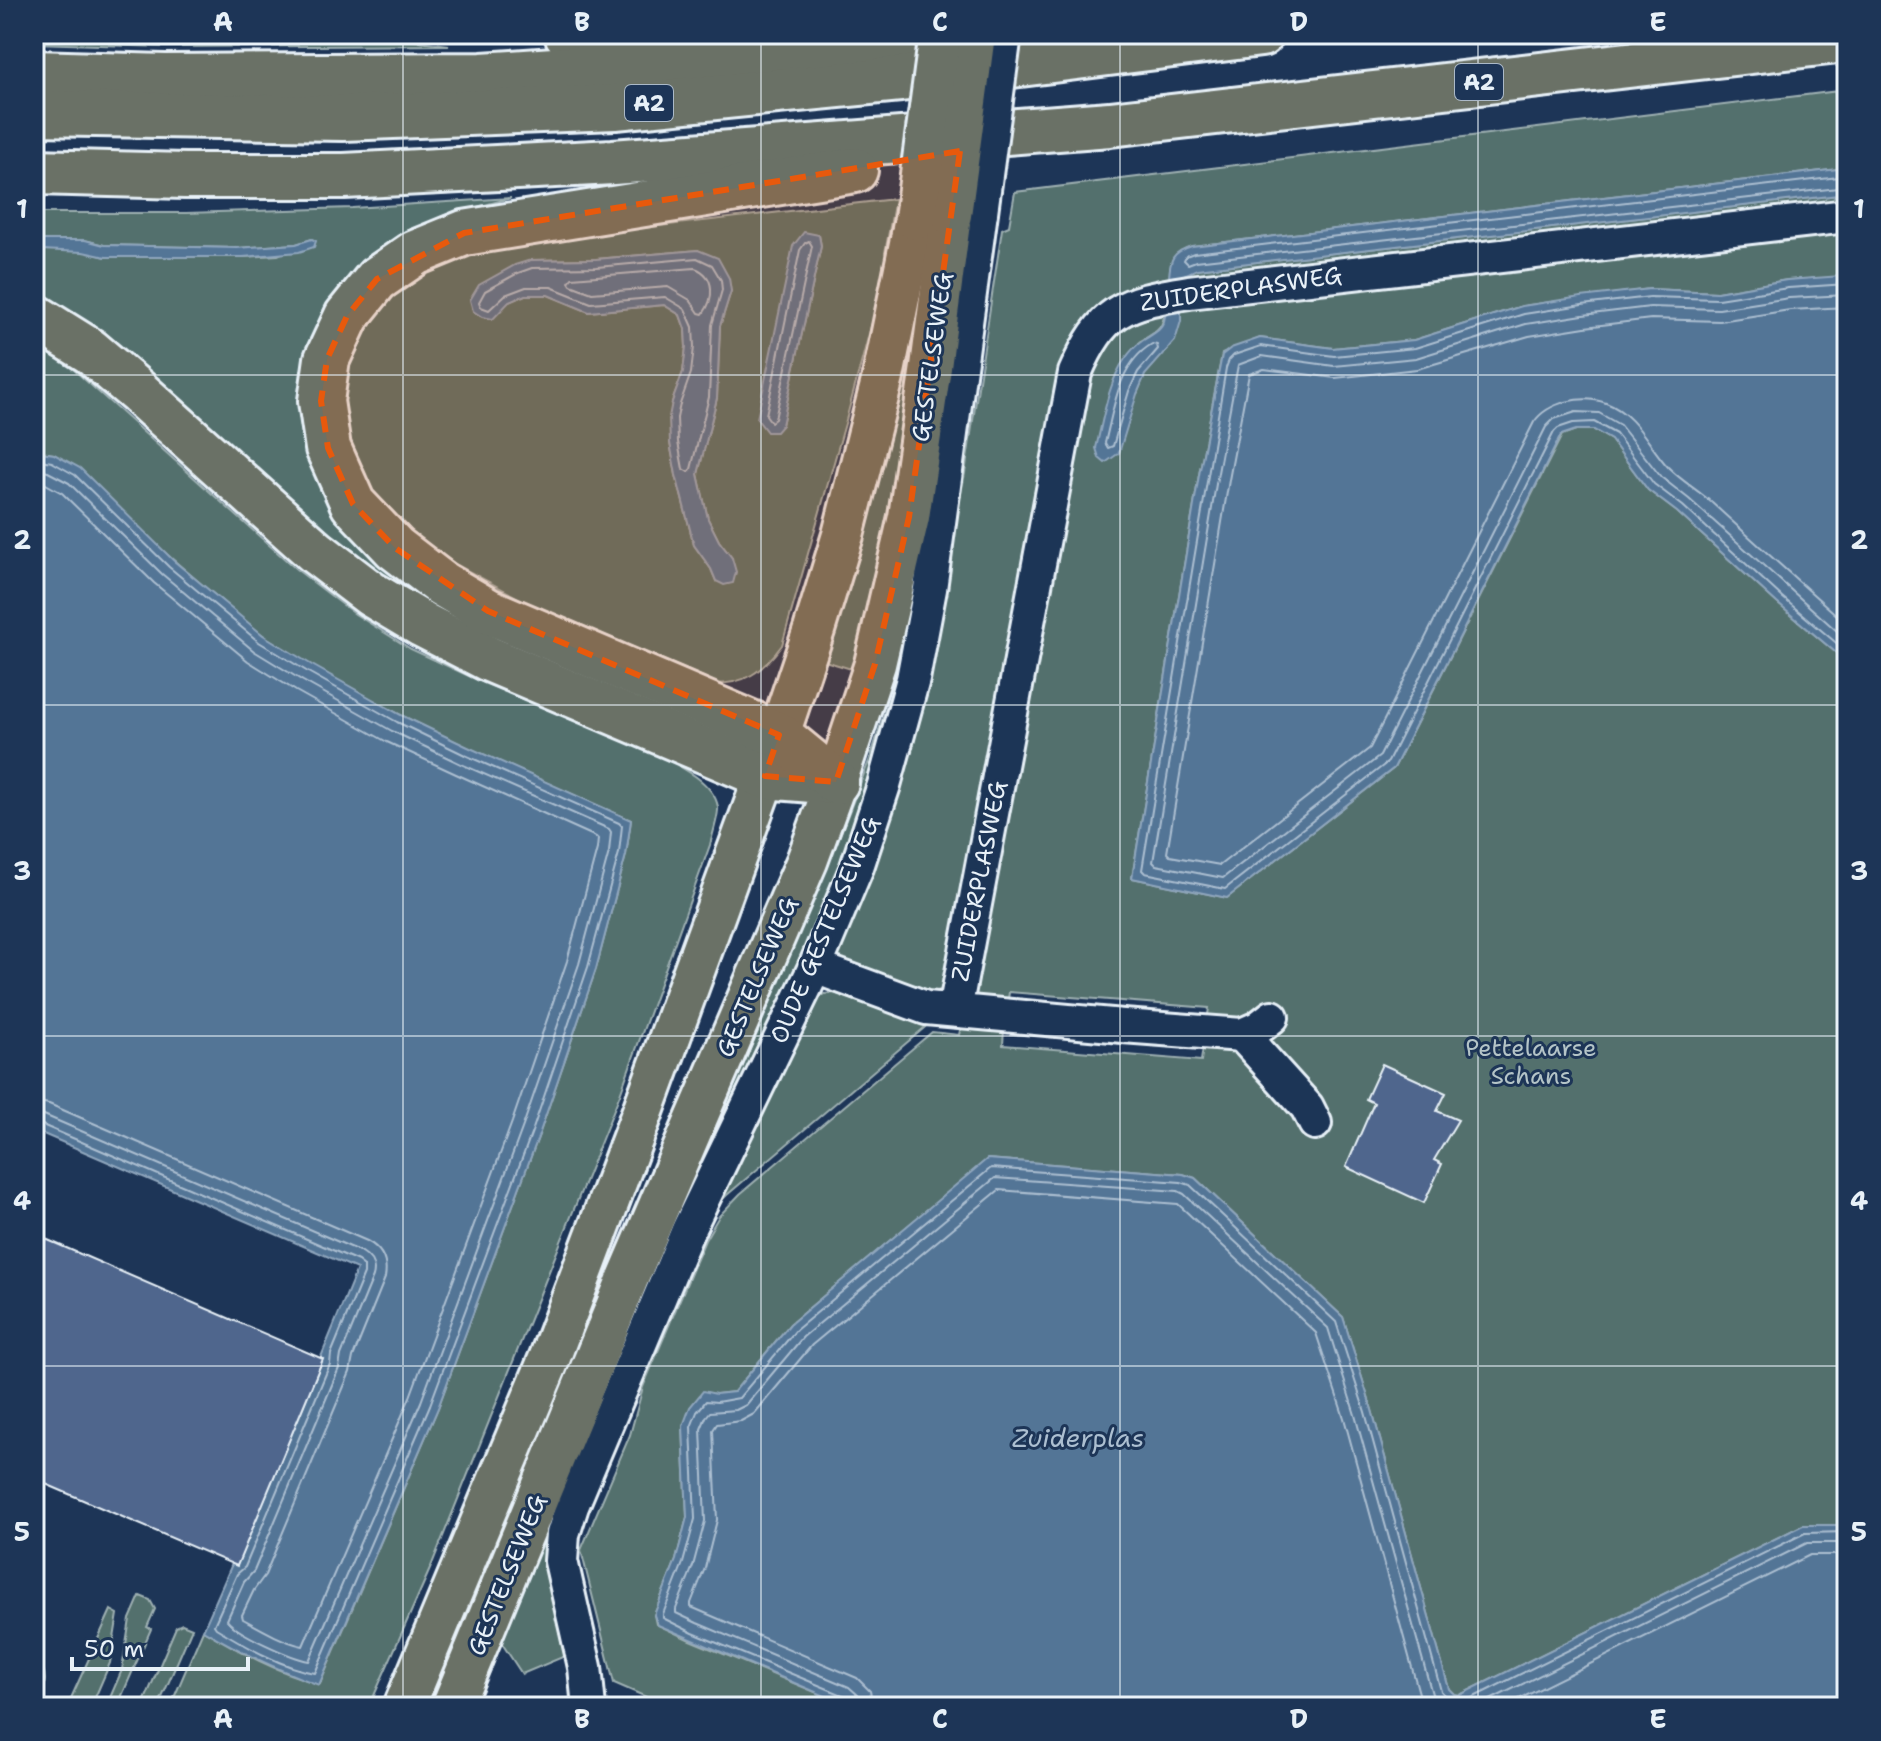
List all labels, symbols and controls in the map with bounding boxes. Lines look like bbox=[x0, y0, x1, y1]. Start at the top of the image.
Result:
text: A bbox=[213, 4, 233, 39]
text: B bbox=[574, 4, 590, 39]
text: C bbox=[932, 4, 948, 39]
text: D bbox=[1290, 4, 1308, 39]
text: E bbox=[1649, 4, 1667, 39]
road number: A2 bbox=[1455, 64, 1503, 100]
road number: A2 bbox=[625, 85, 673, 121]
text: 1 bbox=[16, 191, 28, 226]
text: 1 bbox=[1853, 191, 1865, 226]
street label: ZUIDERPLASWEG bbox=[1138, 259, 1344, 319]
street label: GESTELSEWEG bbox=[904, 270, 960, 444]
text: 2 bbox=[13, 522, 31, 557]
text: 2 bbox=[1850, 522, 1868, 557]
street label: ZUIDERPLASWEG bbox=[944, 778, 1014, 984]
street label: OUDE GESTELSEWEG bbox=[763, 812, 887, 1048]
text: 3 bbox=[13, 853, 31, 888]
text: 3 bbox=[1850, 853, 1868, 888]
street label: GESTELSEWEG bbox=[709, 892, 805, 1062]
park label: Pettelaarse Schans bbox=[1465, 1032, 1597, 1092]
text: 4 bbox=[13, 1183, 31, 1218]
text: 4 bbox=[1850, 1183, 1868, 1218]
water label: Zuiderplas bbox=[1012, 1420, 1144, 1455]
street label: GESTELSEWEG bbox=[460, 1490, 554, 1660]
text: 5 bbox=[14, 1514, 30, 1549]
text: 5 bbox=[1851, 1514, 1867, 1549]
scale bar bbox=[72, 1621, 248, 1671]
text: 50 m bbox=[84, 1633, 144, 1665]
text: A bbox=[213, 1701, 233, 1736]
text: B bbox=[574, 1701, 590, 1736]
text: C bbox=[932, 1701, 948, 1736]
text: D bbox=[1290, 1701, 1308, 1736]
text: E bbox=[1649, 1701, 1667, 1736]

